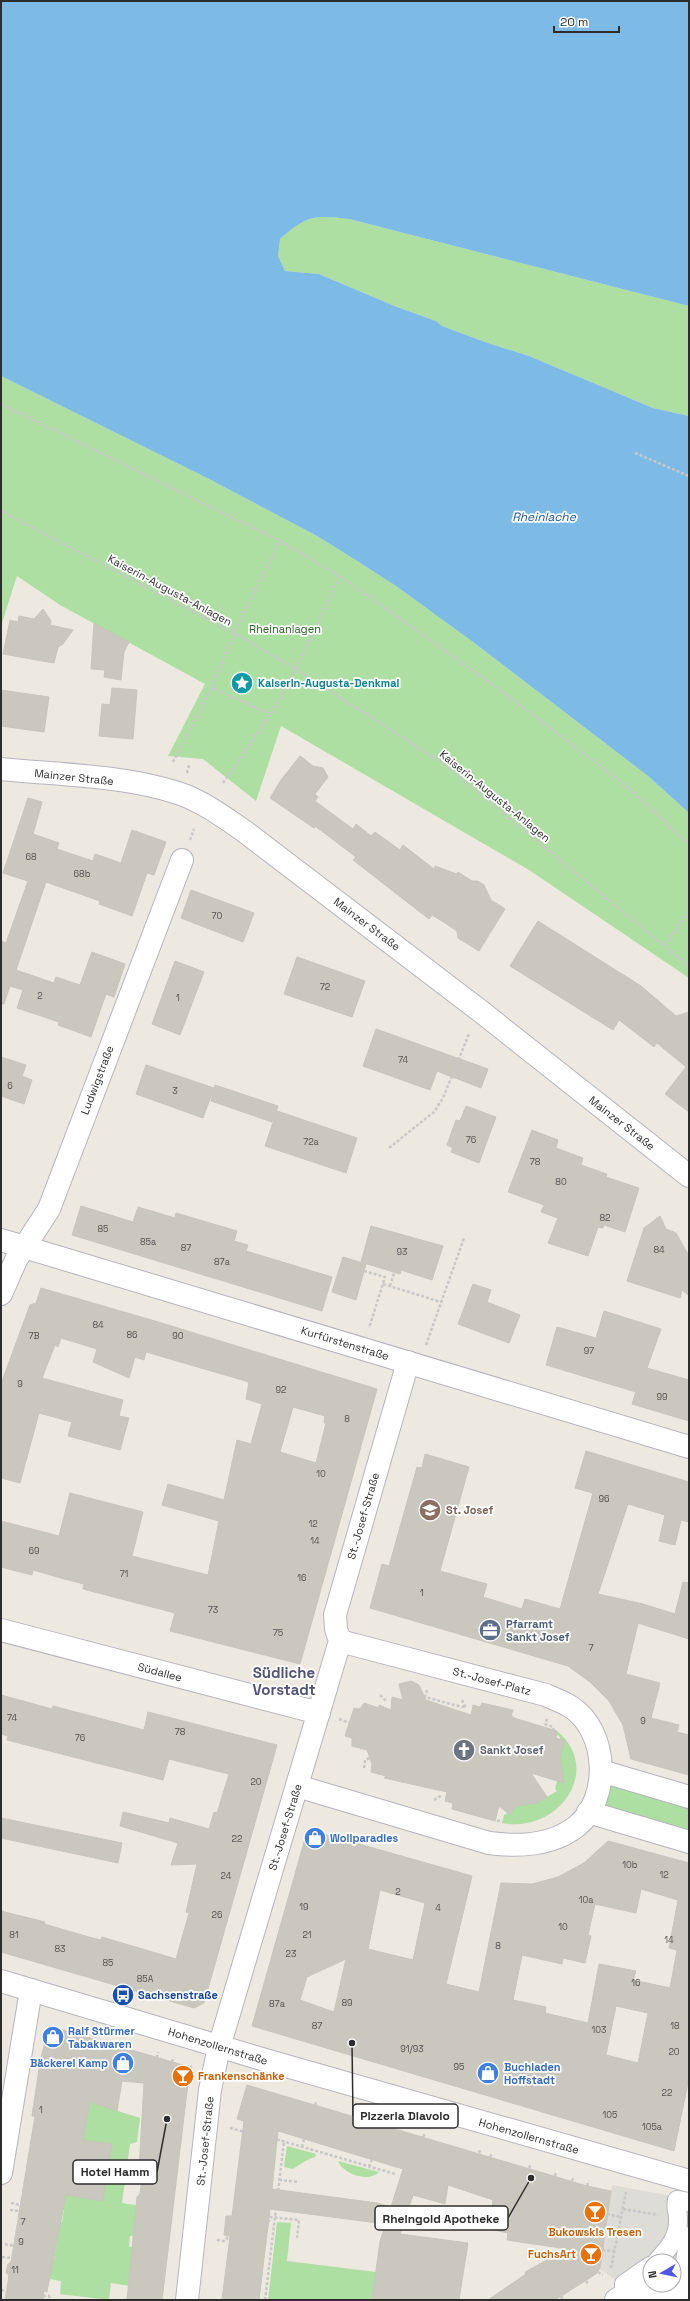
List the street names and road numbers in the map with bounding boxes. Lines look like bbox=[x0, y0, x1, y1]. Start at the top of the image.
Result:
street label: Kaiserin-Augusta-Anlagen bbox=[106, 551, 234, 629]
street label: Kaiserin-Augusta-Anlagen bbox=[437, 747, 553, 845]
street label: Mainzer Straße bbox=[34, 766, 114, 788]
street label: Mainzer Straße bbox=[331, 894, 403, 954]
street label: Ludwigstraße bbox=[77, 1044, 117, 1116]
street label: Mainzer Straße bbox=[586, 1093, 658, 1153]
street label: Kurfürstenstraße bbox=[299, 1323, 391, 1363]
street label: St.-Josef-Straße bbox=[344, 1471, 382, 1561]
street label: Südallee bbox=[136, 1659, 184, 1685]
street label: St.-Josef-Platz bbox=[451, 1664, 533, 1698]
street label: St.-Josef-Straße bbox=[265, 1782, 305, 1872]
street label: Hohenzollernstraße bbox=[166, 2024, 270, 2068]
street label: St.-Josef-Straße bbox=[193, 2096, 217, 2186]
street label: Hohenzollernstraße bbox=[477, 2115, 581, 2157]

